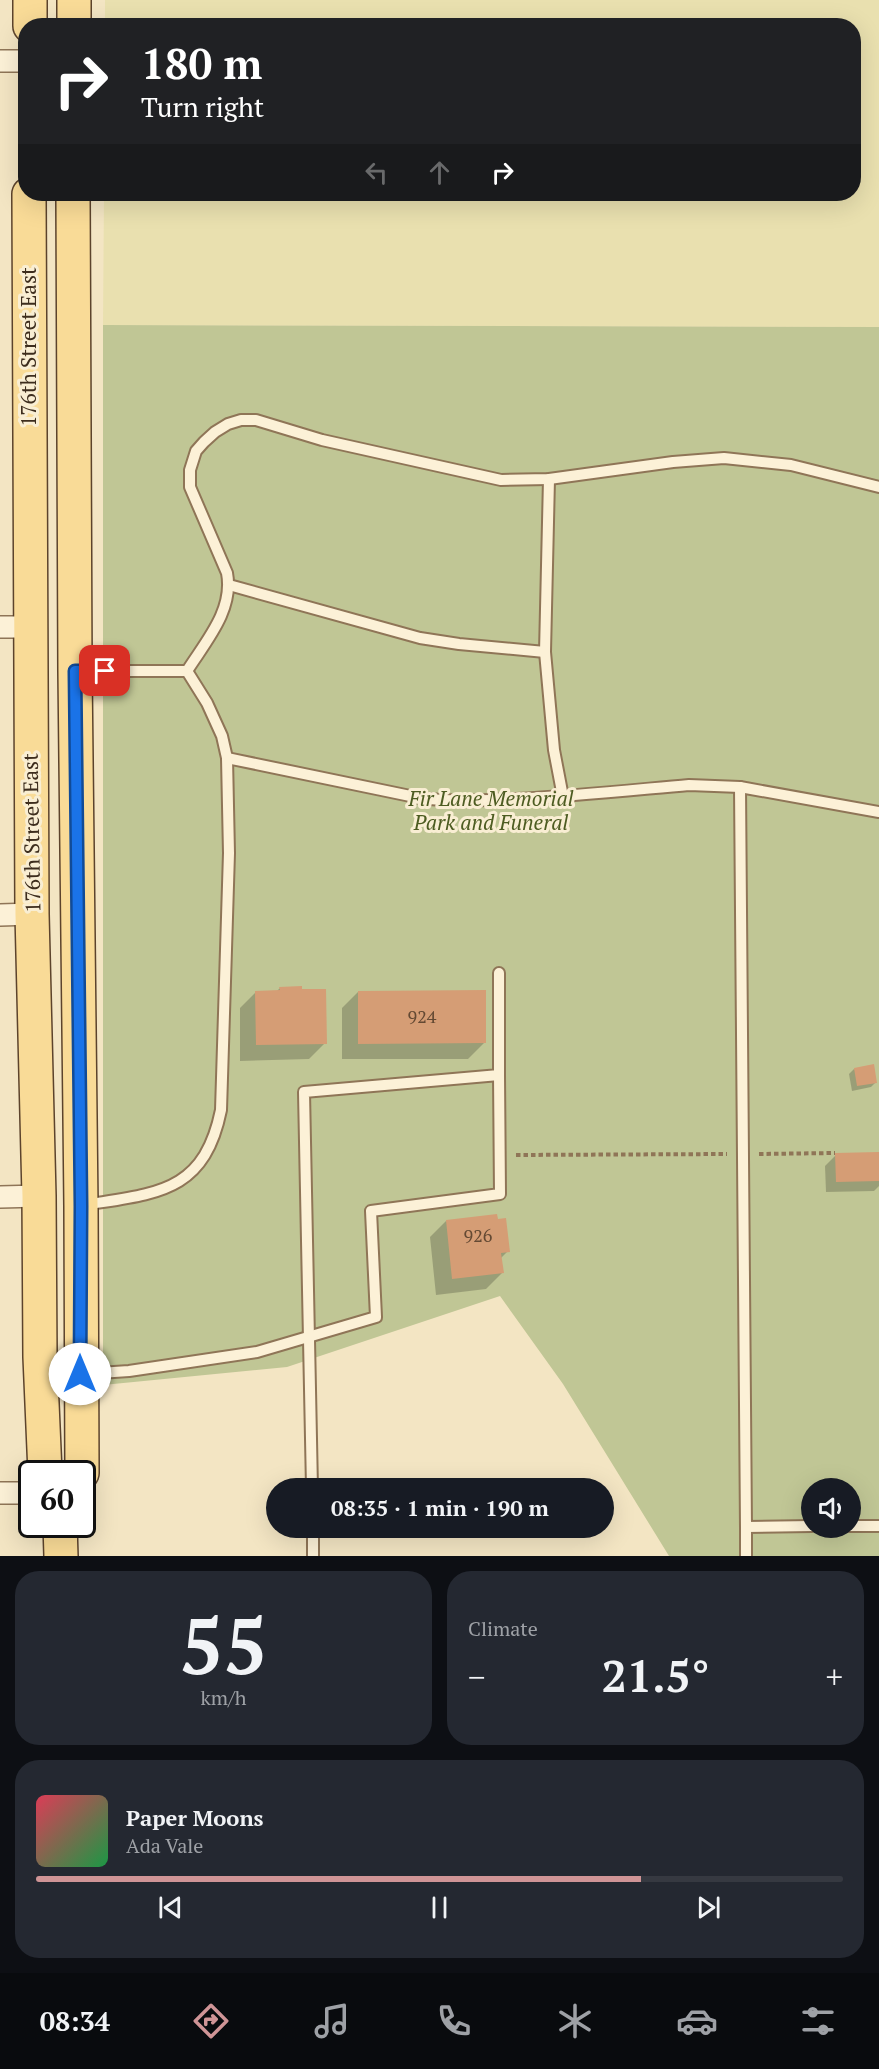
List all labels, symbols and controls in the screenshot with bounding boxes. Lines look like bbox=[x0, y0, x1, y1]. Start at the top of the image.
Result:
text: 180 m bbox=[141, 35, 262, 91]
icon: right bbox=[42, 42, 120, 120]
text: Turn right bbox=[141, 89, 264, 125]
icon: left bbox=[360, 156, 393, 189]
icon: ahead bbox=[423, 156, 456, 189]
icon: right bbox=[486, 156, 519, 189]
street label: 176th Street East bbox=[14, 267, 42, 427]
pin bbox=[79, 645, 130, 696]
icon: arrive bbox=[88, 654, 121, 687]
street label: 176th Street East bbox=[16, 753, 46, 913]
park label: Fir Lane Memorial Park and Funeral bbox=[408, 784, 574, 836]
house number: 924 bbox=[408, 1004, 437, 1028]
house number: 926 bbox=[464, 1223, 493, 1247]
position arrow bbox=[48, 1342, 112, 1406]
speed limit sign: 60 bbox=[18, 1460, 96, 1538]
map controls bbox=[801, 1478, 861, 1538]
button: sound bbox=[801, 1478, 861, 1538]
text: 08:35 · 1 min · 190 m bbox=[331, 1493, 549, 1522]
text: 55 bbox=[179, 1593, 268, 1696]
text: Climate bbox=[468, 1615, 538, 1642]
text: 21.5° bbox=[601, 1645, 710, 1705]
text: − bbox=[468, 1655, 486, 1698]
text: + bbox=[825, 1655, 843, 1698]
text: km/h bbox=[200, 1684, 247, 1711]
text: Paper Moons bbox=[126, 1803, 264, 1832]
text: Ada Vale bbox=[126, 1832, 203, 1859]
icon: previous bbox=[154, 1891, 187, 1924]
icon: pause bbox=[423, 1891, 456, 1924]
icon: next bbox=[692, 1891, 725, 1924]
icon: directions bbox=[190, 2000, 232, 2042]
icon: music bbox=[311, 2000, 353, 2042]
icon: phone bbox=[433, 2000, 475, 2042]
icon: climate bbox=[554, 2000, 596, 2042]
icon: car bbox=[676, 2000, 718, 2042]
icon: filters bbox=[797, 2000, 839, 2042]
text: 08:34 bbox=[40, 2003, 110, 2039]

